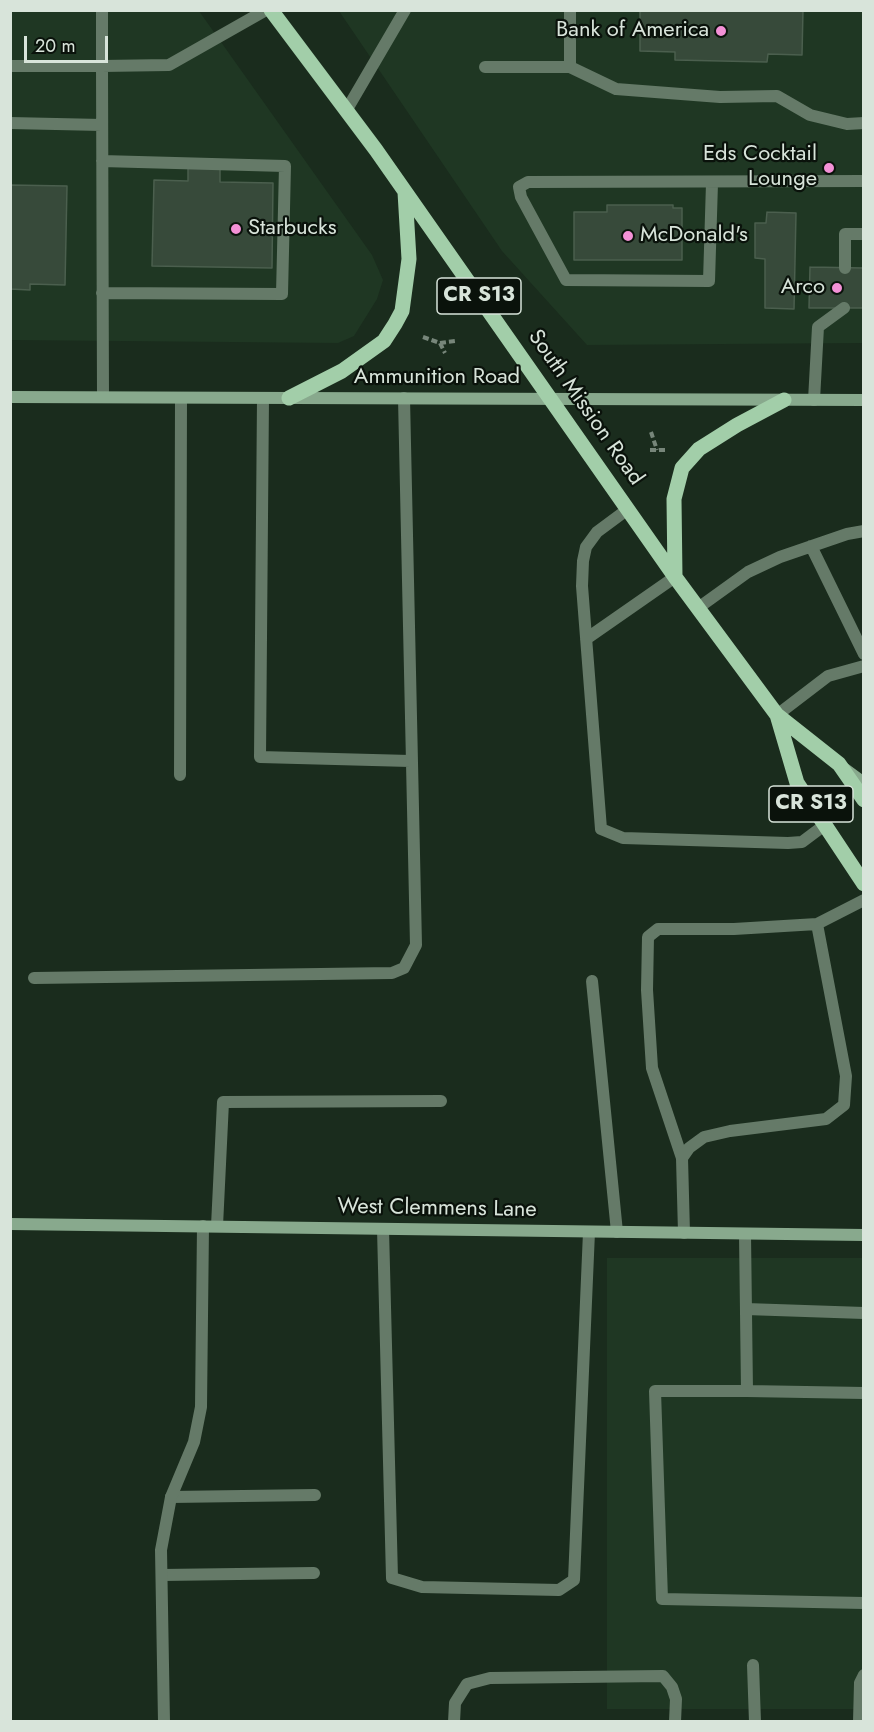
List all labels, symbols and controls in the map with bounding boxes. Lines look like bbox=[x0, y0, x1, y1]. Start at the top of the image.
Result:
place label: Bank of America bbox=[556, 18, 709, 44]
scale bar bbox=[27, 24, 111, 62]
marker: Bank of America bbox=[714, 24, 728, 38]
text: 20 m bbox=[35, 33, 75, 59]
place label: Eds Cocktail Lounge bbox=[703, 142, 817, 194]
marker: Eds Cocktail Lounge bbox=[822, 161, 836, 175]
place label: Starbucks bbox=[248, 216, 337, 242]
marker: Starbucks bbox=[229, 222, 243, 236]
place label: McDonald's bbox=[640, 223, 748, 249]
marker: McDonald's bbox=[621, 229, 635, 243]
place label: Arco bbox=[781, 275, 825, 301]
road number: CR S13 bbox=[437, 278, 521, 314]
marker: Arco bbox=[830, 281, 844, 295]
street label: South Mission Road bbox=[522, 325, 648, 491]
street label: Ammunition Road bbox=[354, 365, 520, 391]
road number: CR S13 bbox=[769, 786, 853, 822]
street label: West Clemmens Lane bbox=[337, 1194, 537, 1224]

